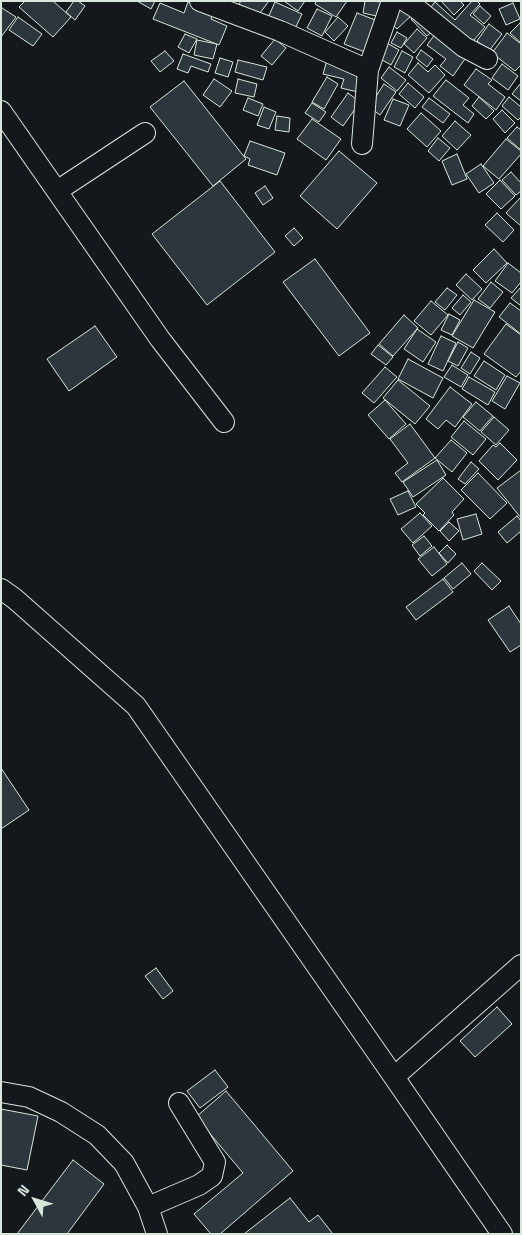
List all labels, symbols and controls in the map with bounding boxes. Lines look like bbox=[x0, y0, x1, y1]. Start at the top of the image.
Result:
north arrow bbox=[10, 1175, 60, 1225]
text: N bbox=[13, 1181, 33, 1200]

